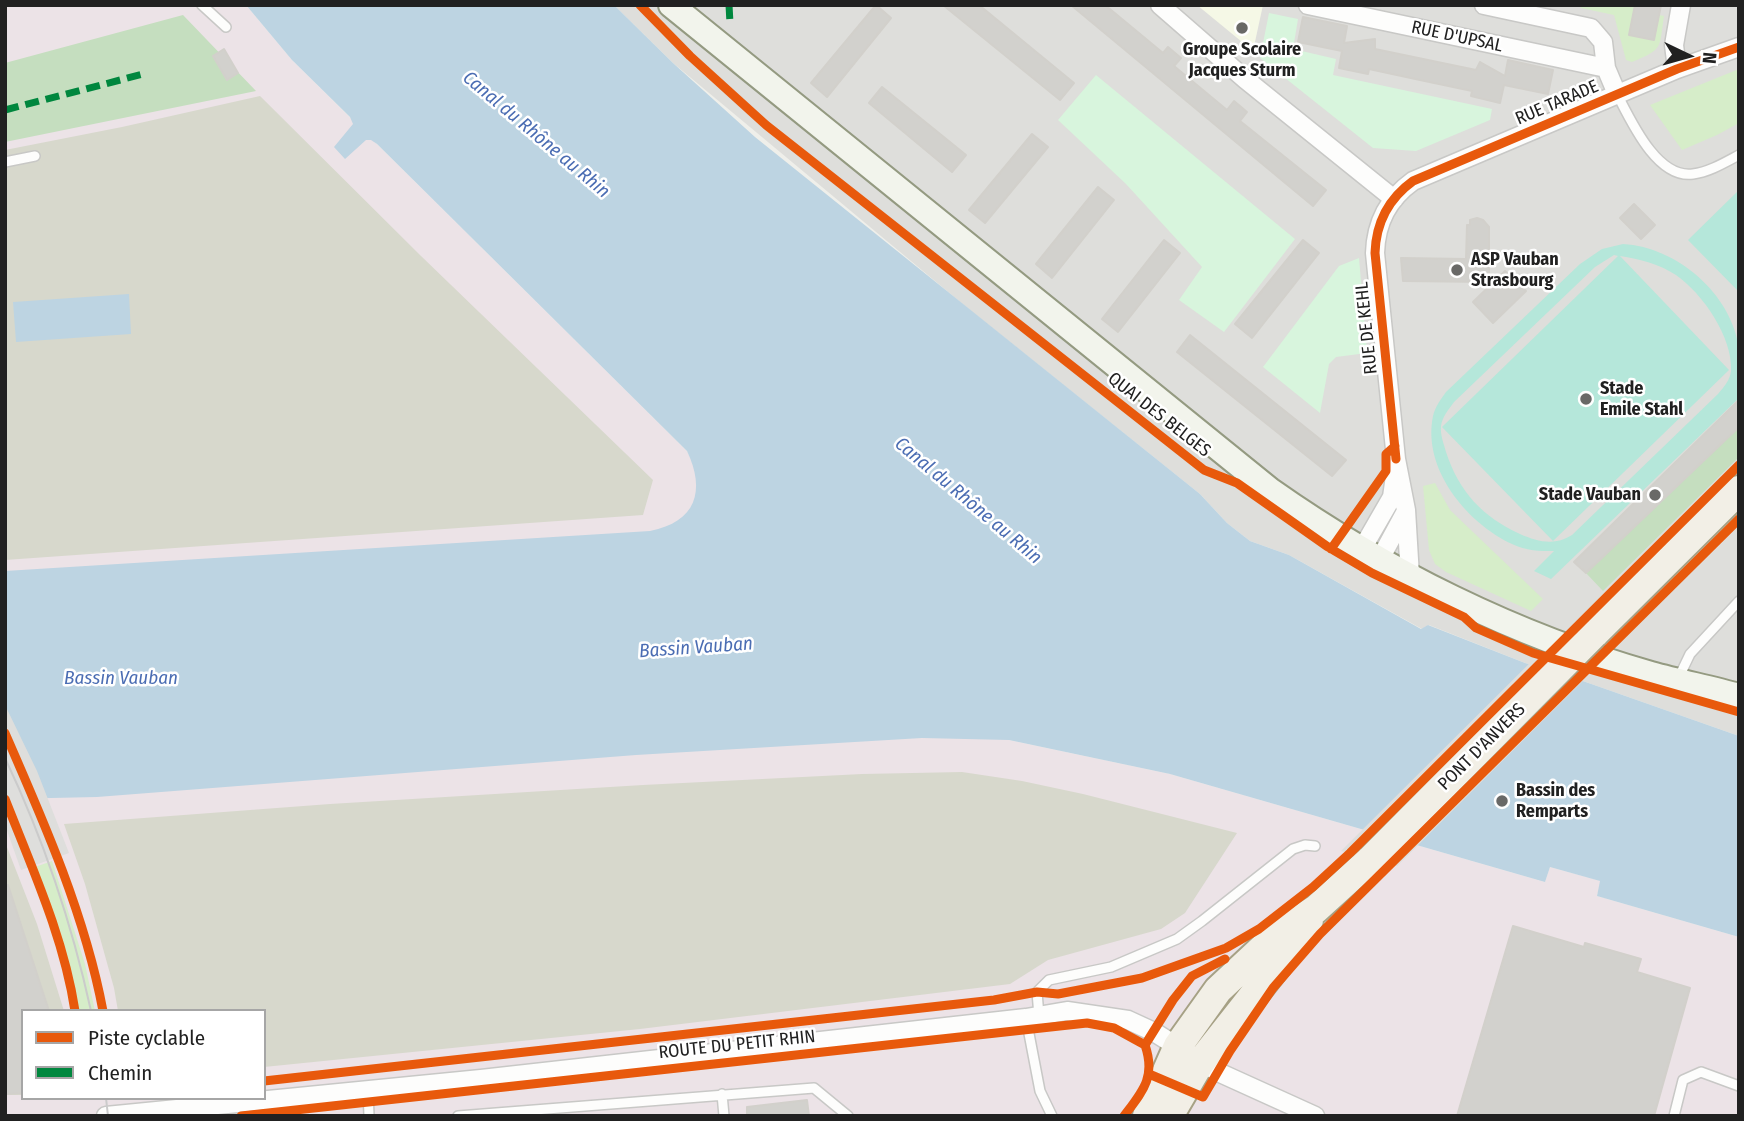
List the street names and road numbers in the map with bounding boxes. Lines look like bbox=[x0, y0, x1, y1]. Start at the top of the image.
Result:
street label: RUE D'UPSAL bbox=[1409, 17, 1505, 57]
street label: RUE TARADE bbox=[1512, 76, 1602, 130]
street label: RUE DE KEHL bbox=[1351, 281, 1383, 375]
street label: QUAI DES BELGES bbox=[1103, 368, 1215, 462]
street label: PONT D'ANVERS bbox=[1434, 699, 1530, 795]
street label: ROUTE DU PETIT RHIN bbox=[657, 1026, 817, 1064]

